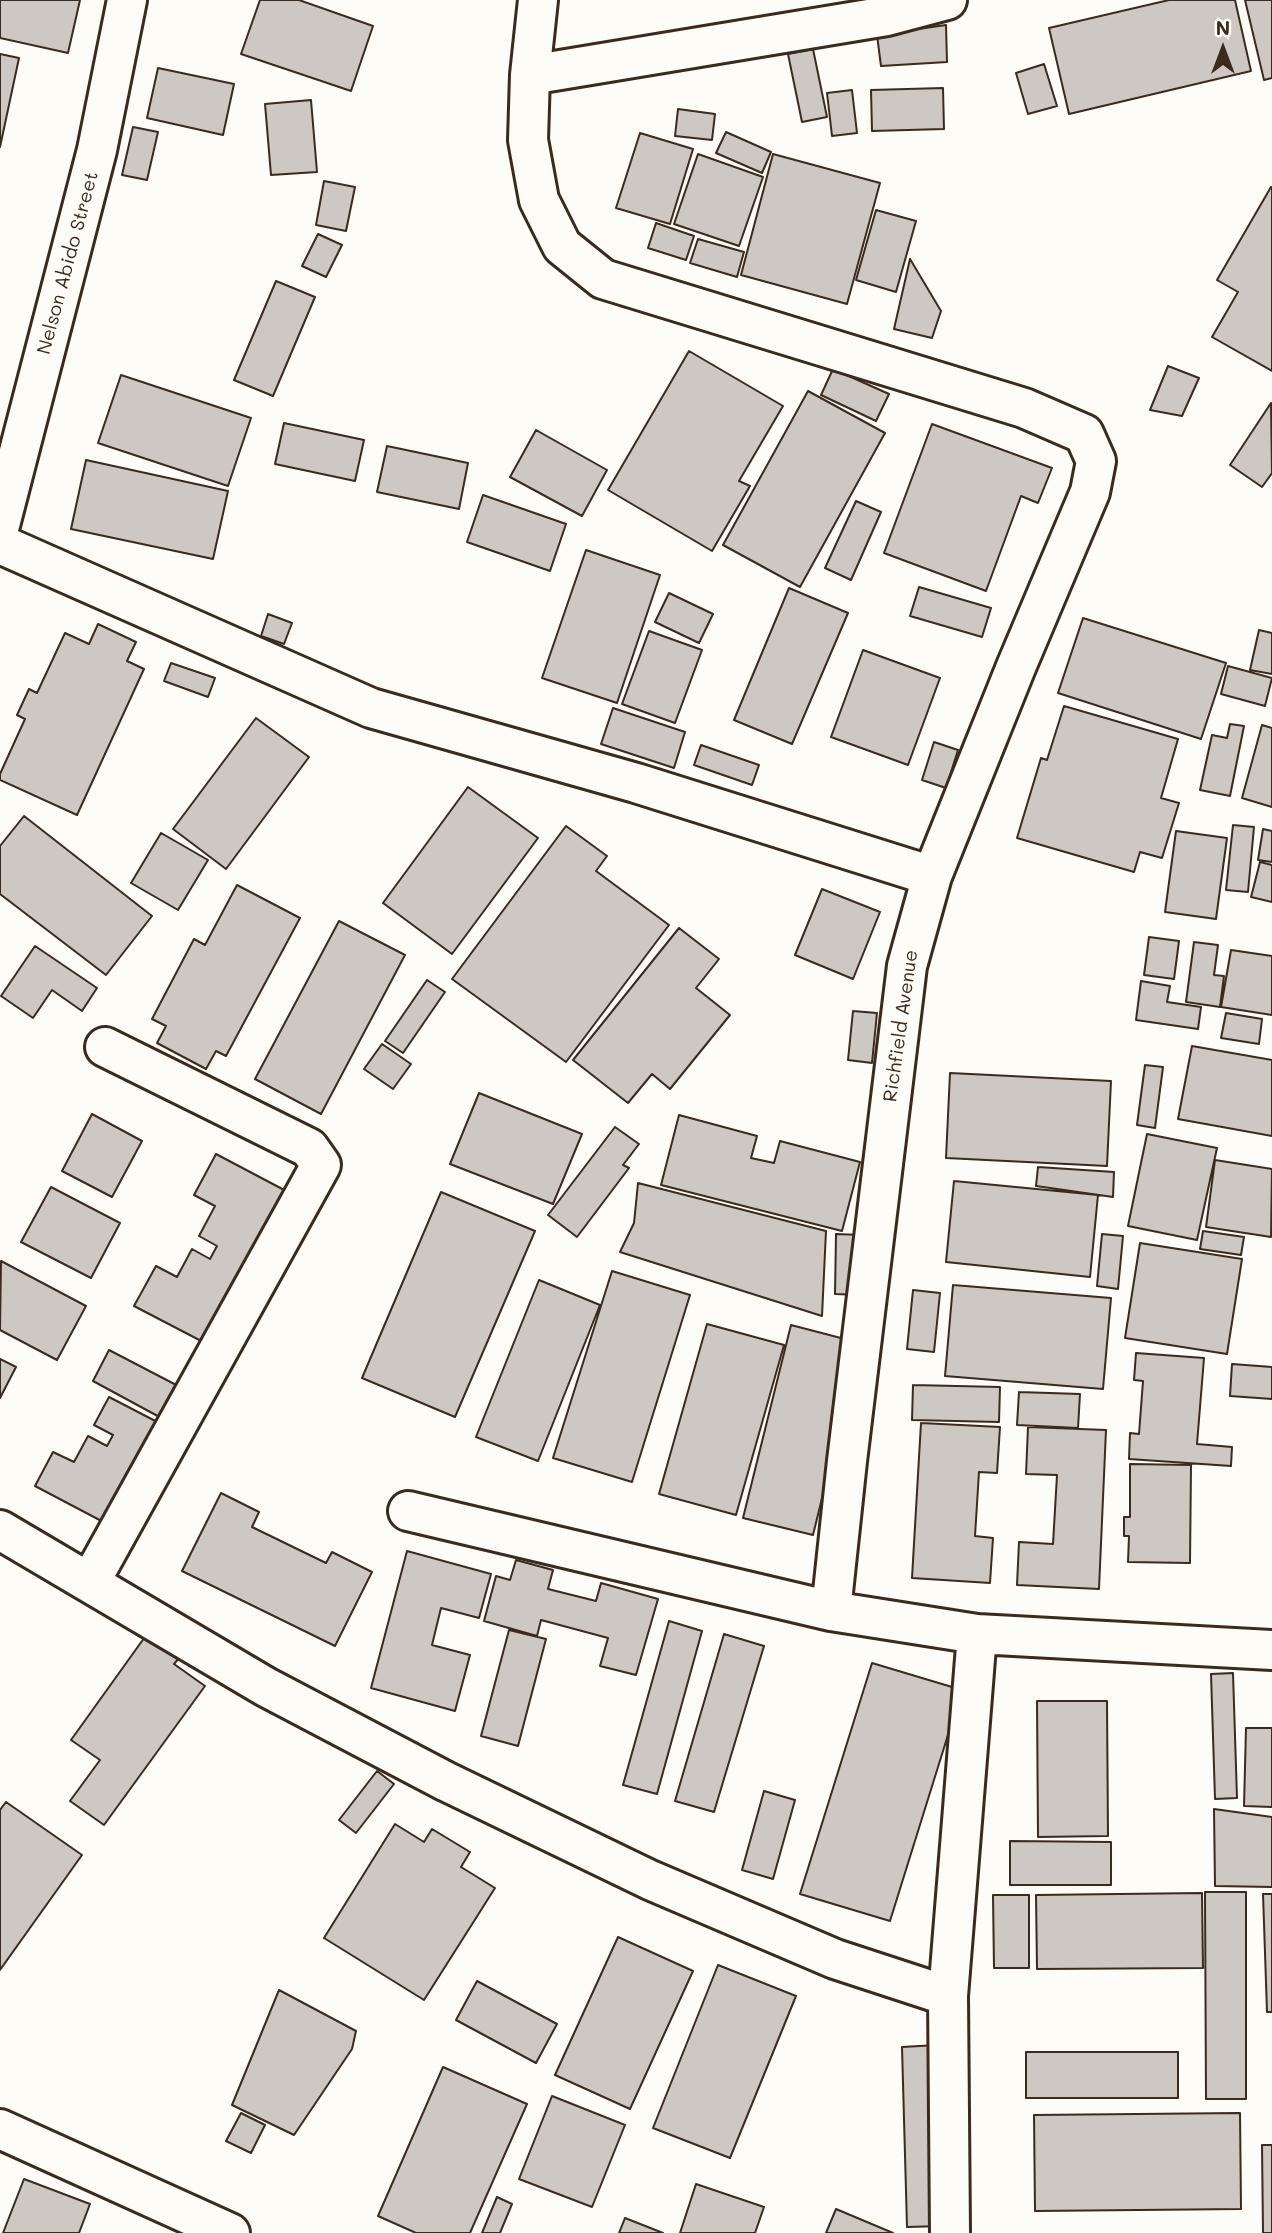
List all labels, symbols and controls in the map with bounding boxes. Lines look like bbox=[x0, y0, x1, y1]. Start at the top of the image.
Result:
north arrow bbox=[1188, 14, 1258, 84]
text: N bbox=[1216, 15, 1230, 40]
street label: Nelson Abido Street bbox=[33, 169, 103, 357]
street label: Richfield Avenue bbox=[879, 948, 923, 1104]

